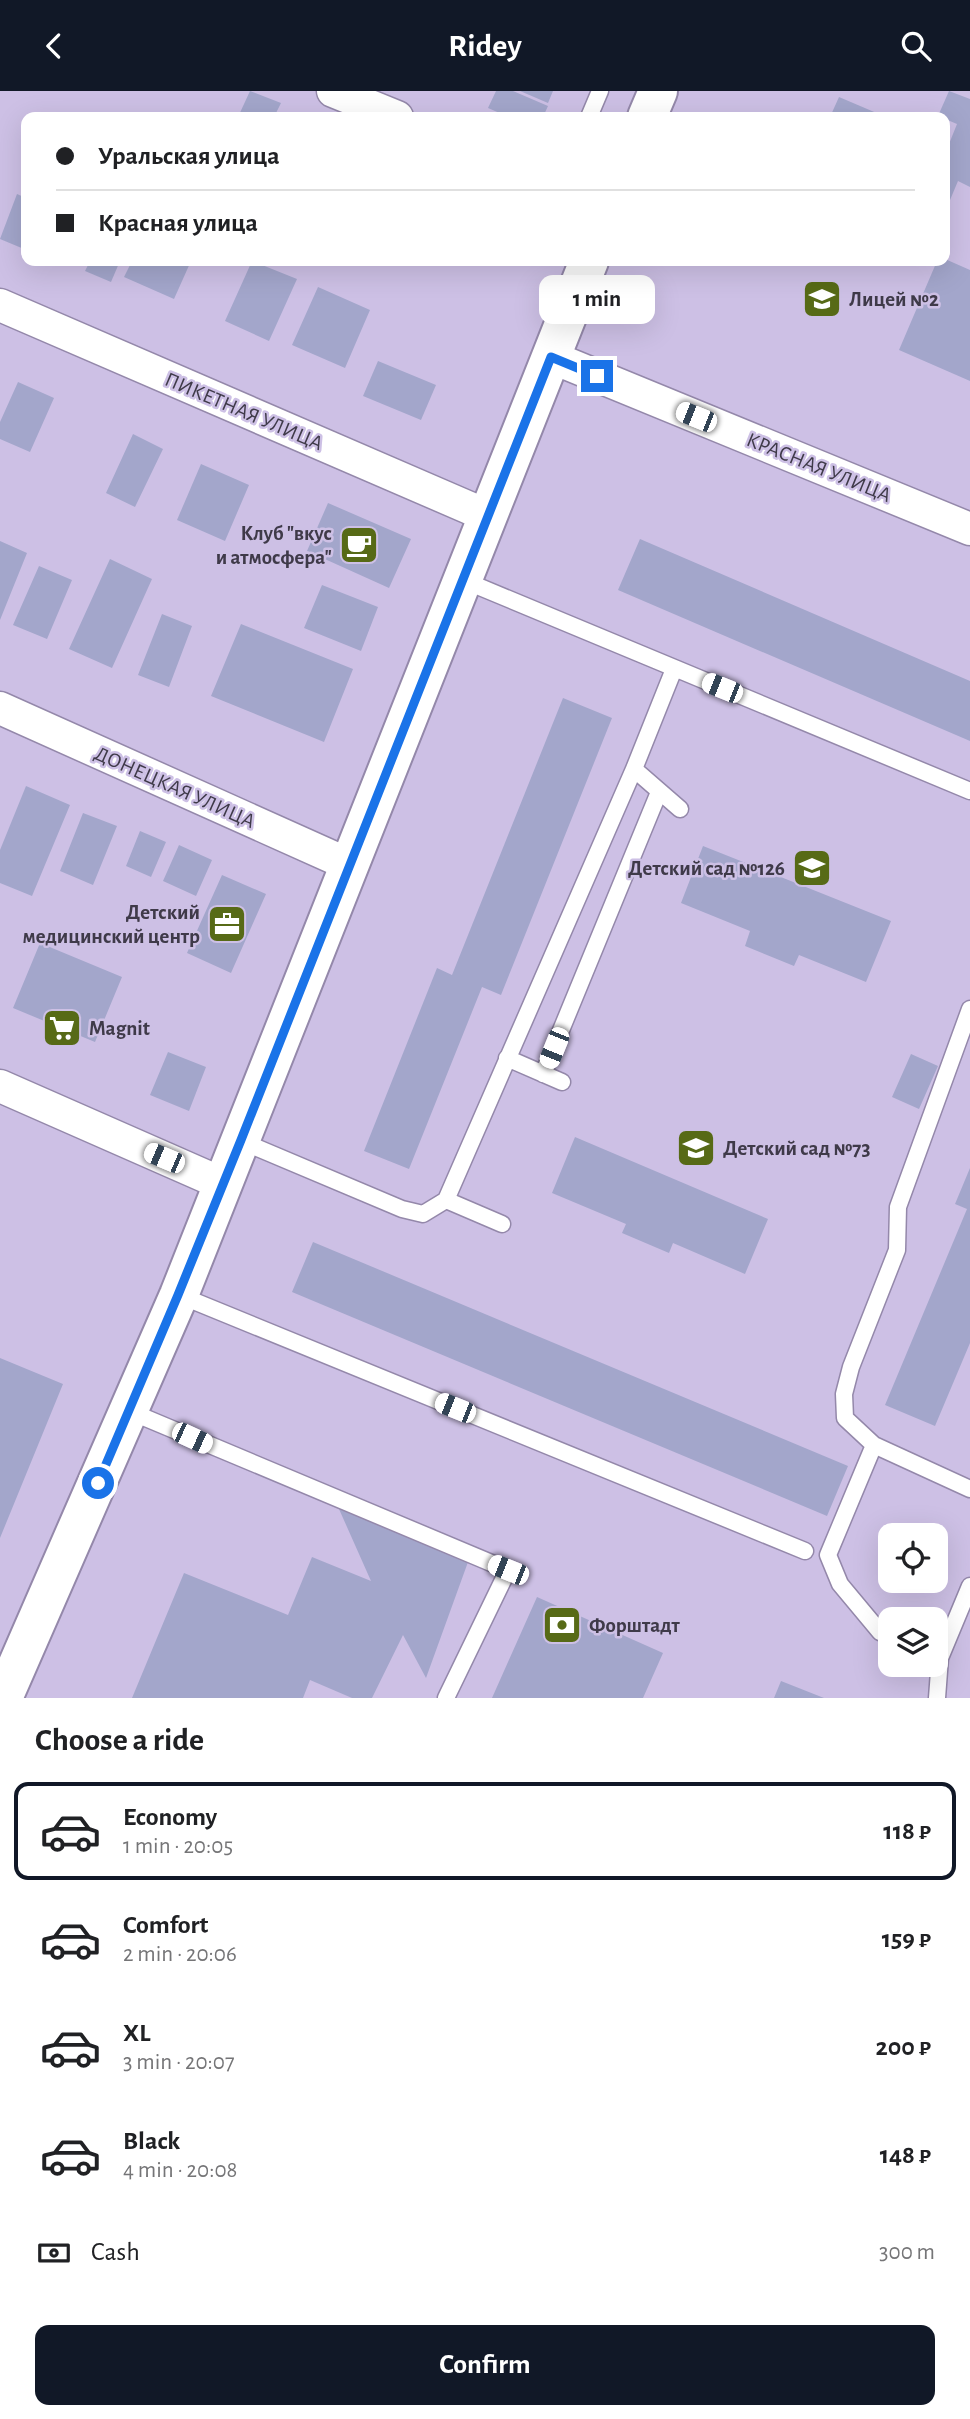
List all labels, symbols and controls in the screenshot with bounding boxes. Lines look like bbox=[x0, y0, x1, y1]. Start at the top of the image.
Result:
icon: back bbox=[35, 27, 73, 65]
icon: search bbox=[897, 27, 935, 65]
text: Ridey bbox=[448, 30, 522, 62]
text: Уральская улица bbox=[98, 143, 280, 169]
text: Красная улица bbox=[98, 210, 258, 236]
callout: 1 min bbox=[539, 275, 655, 323]
school or university icon: Лицей №2 bbox=[801, 278, 843, 320]
text: 1 min bbox=[573, 288, 621, 311]
place label: Лицей №2 bbox=[849, 289, 939, 310]
route end bbox=[581, 360, 613, 392]
street label: ПИКЕТНАЯ УЛИЦА bbox=[162, 369, 326, 454]
car bbox=[673, 399, 720, 435]
street label: КРАСНАЯ УЛИЦА bbox=[743, 429, 894, 506]
place label: Клуб "вкус и атмосфера" bbox=[216, 523, 332, 568]
cafe icon: Клуб "вкус и атмосфера" bbox=[338, 524, 380, 566]
car bbox=[699, 670, 746, 706]
street label: ДОНЕЦКАЯ УЛИЦА bbox=[91, 743, 258, 832]
school or university icon: Детский сад №126 bbox=[791, 847, 833, 889]
place label: Детский сад №126 bbox=[628, 858, 785, 879]
place label: Детский медицинский центр bbox=[22, 902, 200, 947]
office icon: Детский медицинский центр bbox=[206, 903, 248, 945]
supermarket icon: Magnit bbox=[41, 1007, 83, 1049]
place label: Magnit bbox=[89, 1018, 150, 1039]
car bbox=[537, 1025, 572, 1071]
school or university icon: Детский сад №73 bbox=[675, 1127, 717, 1169]
place label: Детский сад №73 bbox=[723, 1138, 870, 1159]
car bbox=[141, 1140, 188, 1176]
car bbox=[432, 1390, 479, 1426]
car bbox=[169, 1420, 216, 1456]
route start bbox=[82, 1467, 114, 1499]
map controls bbox=[878, 1523, 948, 1677]
button: locate bbox=[878, 1523, 948, 1593]
car bbox=[485, 1552, 532, 1588]
bank icon: Форштадт bbox=[541, 1604, 583, 1646]
button: layers bbox=[878, 1607, 948, 1677]
place label: Форштадт bbox=[589, 1615, 681, 1636]
text: Choose a ride bbox=[35, 1724, 204, 1756]
icon: car bbox=[39, 1800, 102, 1863]
text: Economy bbox=[123, 1804, 217, 1830]
text: 118 ₽ bbox=[883, 1818, 931, 1844]
text: 1 min · 20:05 bbox=[123, 1835, 233, 1858]
icon: car bbox=[39, 1908, 102, 1971]
text: Comfort bbox=[123, 1912, 208, 1938]
text: 159 ₽ bbox=[882, 1926, 931, 1952]
text: 2 min · 20:06 bbox=[123, 1943, 237, 1966]
icon: car bbox=[39, 2016, 102, 2079]
text: XL bbox=[123, 2020, 150, 2046]
text: 200 ₽ bbox=[876, 2034, 931, 2060]
text: 3 min · 20:07 bbox=[123, 2051, 235, 2074]
icon: car bbox=[39, 2124, 102, 2187]
text: Black bbox=[123, 2128, 180, 2154]
text: 148 ₽ bbox=[880, 2142, 931, 2168]
text: 4 min · 20:08 bbox=[123, 2159, 237, 2182]
icon: cash bbox=[35, 2234, 73, 2272]
text: Cash bbox=[91, 2239, 140, 2265]
text: 300 m bbox=[879, 2241, 935, 2264]
button: Confirm bbox=[35, 2325, 935, 2405]

